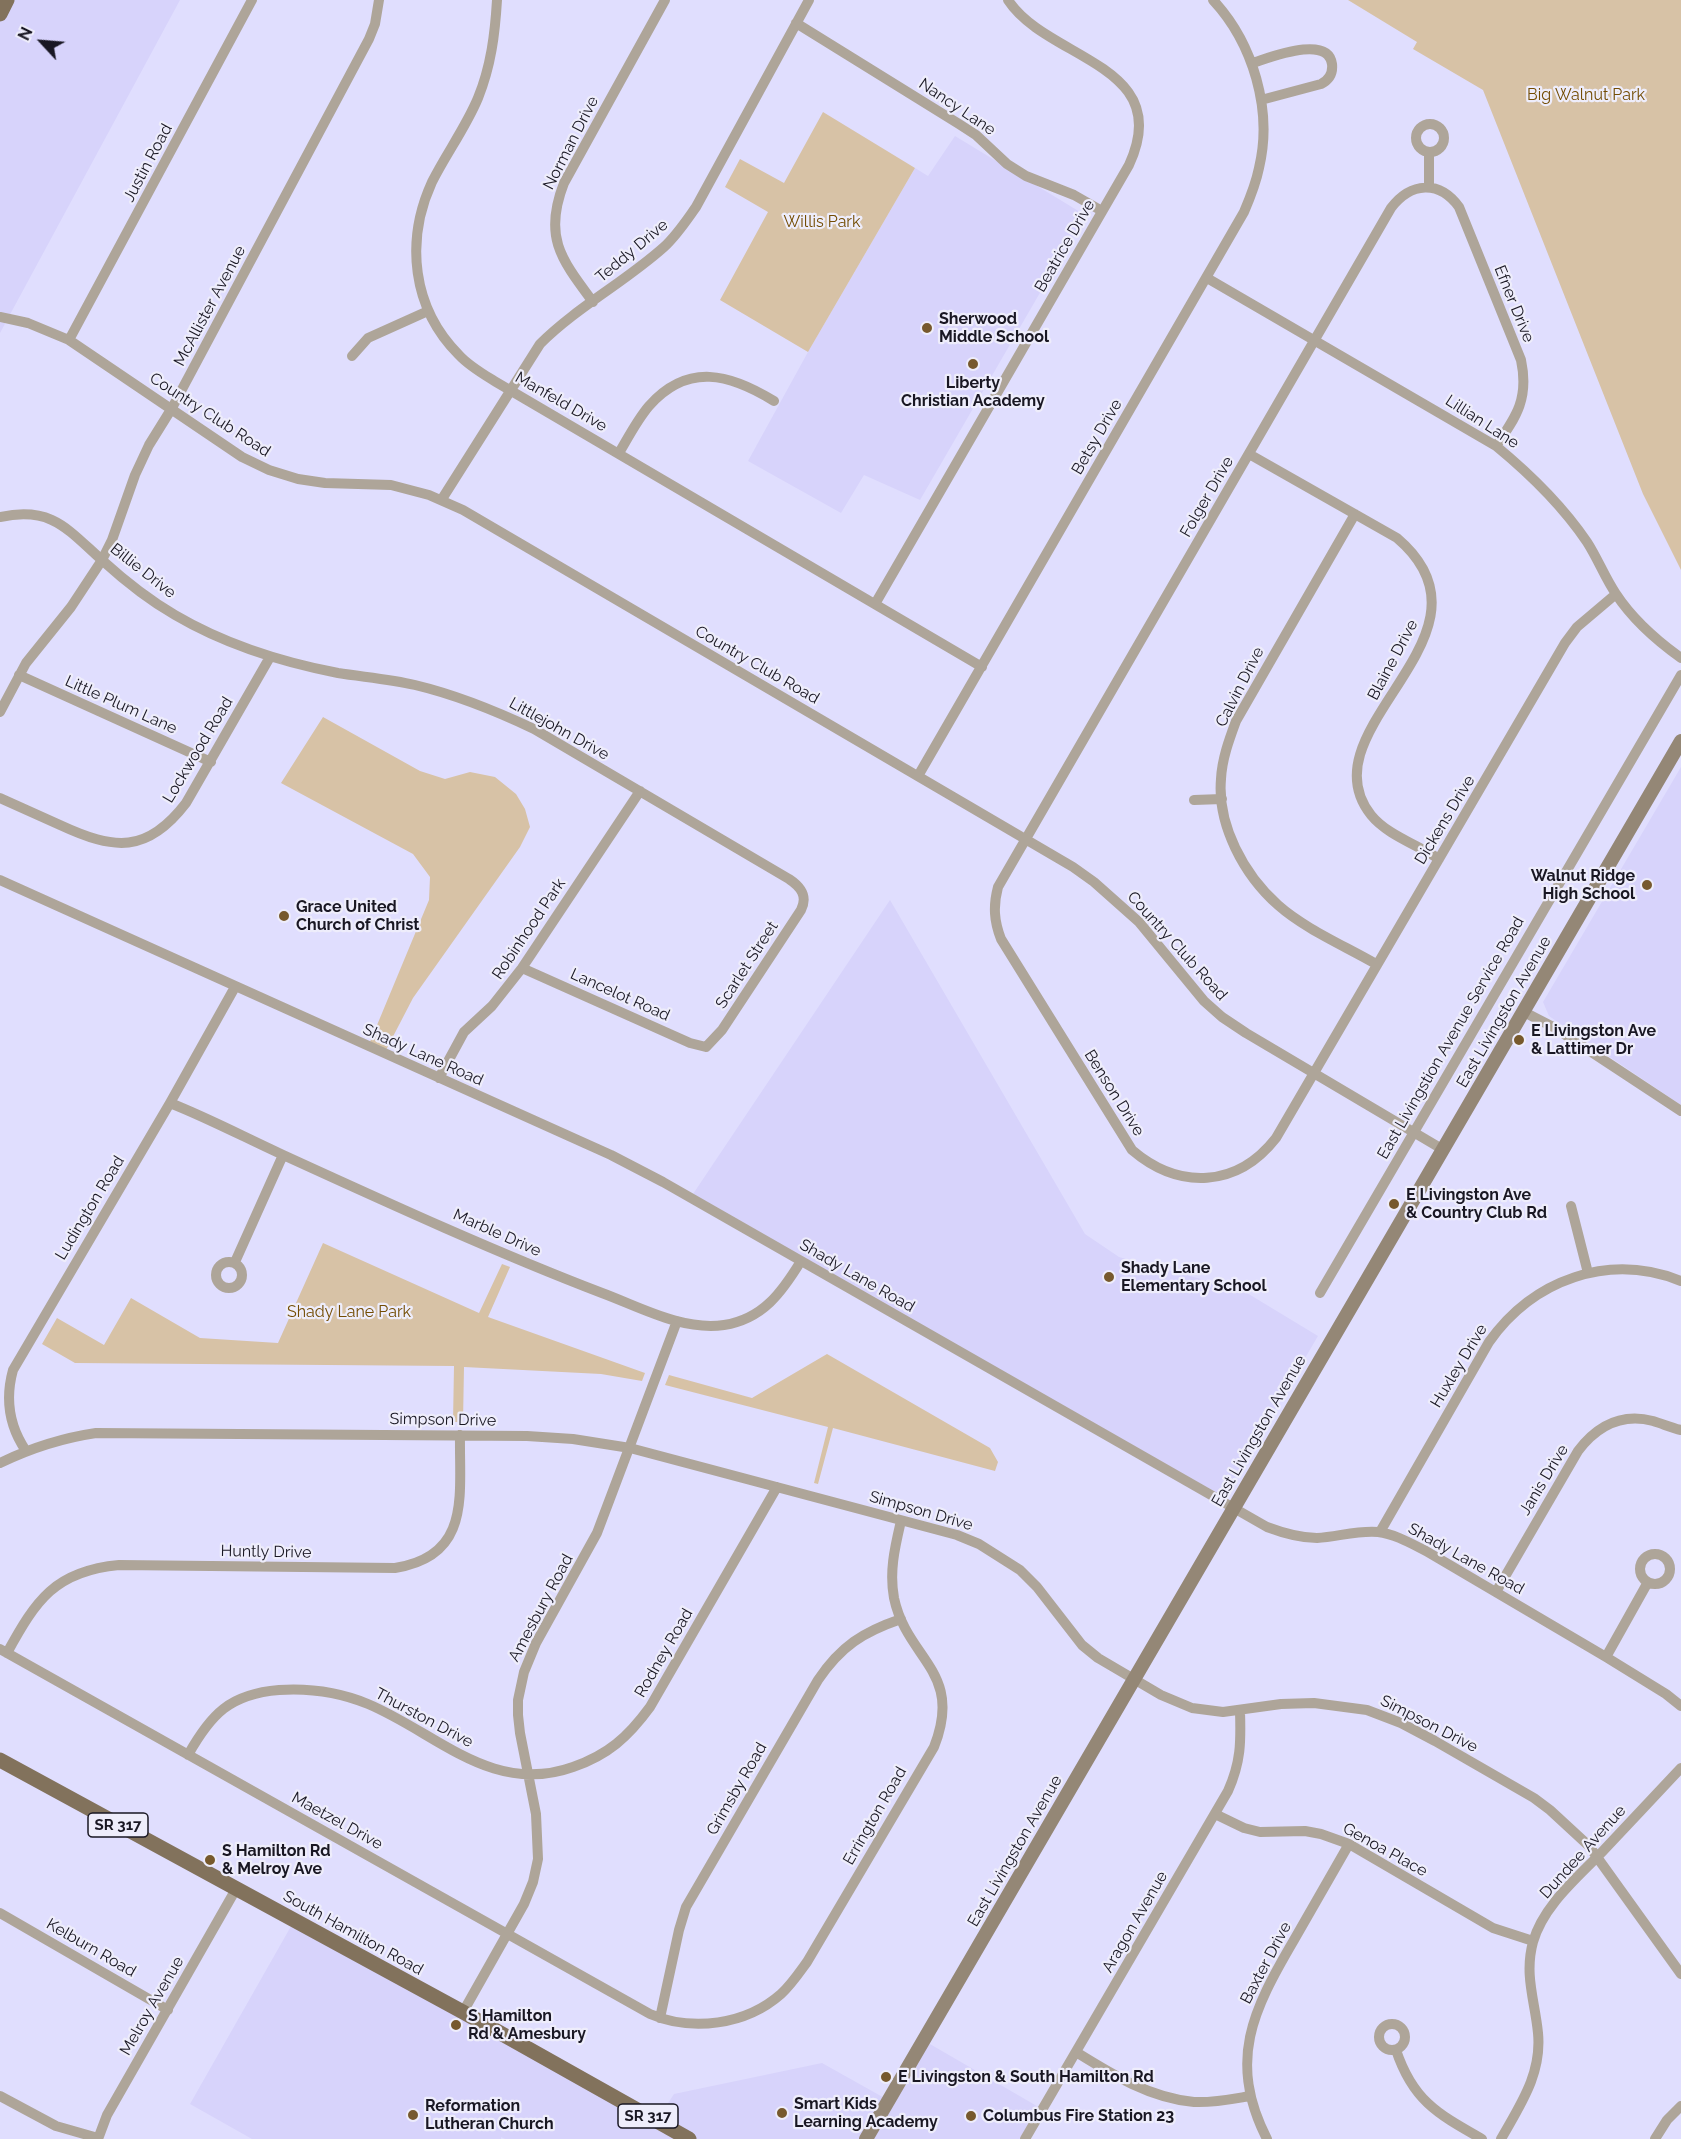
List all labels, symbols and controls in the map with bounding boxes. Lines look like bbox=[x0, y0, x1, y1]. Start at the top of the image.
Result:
north arrow bbox=[12, 12, 72, 72]
text: N bbox=[14, 24, 37, 44]
street label: Nancy Lane bbox=[915, 74, 999, 140]
park label: Big Walnut Park bbox=[1527, 85, 1645, 105]
street label: Norman Drive bbox=[539, 93, 603, 193]
street label: Justin Road bbox=[119, 121, 177, 205]
street label: Beatrice Drive bbox=[1031, 196, 1099, 296]
park label: Willis Park bbox=[784, 212, 860, 232]
street label: Teddy Drive bbox=[592, 215, 672, 287]
street label: McAllister Avenue bbox=[170, 242, 250, 370]
street label: Efner Drive bbox=[1490, 263, 1538, 345]
place label: Sherwood Middle School bbox=[939, 309, 1049, 347]
marker: Sherwood Middle School bbox=[920, 321, 934, 335]
marker: Liberty Christian Academy bbox=[966, 357, 980, 371]
street label: Manfeld Drive bbox=[512, 368, 610, 436]
street label: Country Club Road bbox=[146, 369, 274, 461]
place label: Liberty Christian Academy bbox=[901, 373, 1045, 411]
street label: Lillian Lane bbox=[1442, 391, 1522, 453]
street label: Betsy Drive bbox=[1068, 396, 1126, 478]
street label: Folger Drive bbox=[1176, 453, 1238, 541]
street label: Billie Drive bbox=[106, 539, 180, 603]
street label: Blaine Drive bbox=[1364, 617, 1422, 703]
street label: Country Club Road bbox=[692, 622, 822, 708]
street label: Calvin Drive bbox=[1212, 644, 1268, 730]
street label: Little Plum Lane bbox=[62, 672, 180, 738]
street label: Lockwood Road bbox=[159, 694, 237, 806]
street label: Littlejohn Drive bbox=[506, 694, 612, 764]
street label: Dickens Drive bbox=[1411, 772, 1479, 868]
place label: Walnut Ridge High School bbox=[1531, 866, 1635, 904]
street label: Robinhood Park bbox=[488, 875, 570, 983]
marker: Walnut Ridge High School bbox=[1640, 878, 1654, 892]
street label: Country Club Road bbox=[1123, 888, 1231, 1004]
place label: Grace United Church of Christ bbox=[296, 897, 419, 935]
marker: Grace United Church of Christ bbox=[277, 909, 291, 923]
street label: East Livingstion Avenue Service Road bbox=[1374, 913, 1528, 1163]
street label: Scarlet Street bbox=[712, 918, 782, 1012]
street label: East Livingston Avenue bbox=[1453, 933, 1555, 1091]
street label: Lancelot Road bbox=[567, 964, 673, 1026]
street label: Shady Lane Road bbox=[360, 1020, 486, 1090]
place label: E Livingston Ave & Lattimer Dr bbox=[1531, 1021, 1656, 1059]
marker: E Livingston Ave & Lattimer Dr bbox=[1512, 1033, 1526, 1047]
street label: Benson Drive bbox=[1080, 1046, 1148, 1140]
street label: Ludington Road bbox=[51, 1152, 129, 1264]
place label: E Livingston Ave & Country Club Rd bbox=[1406, 1185, 1547, 1223]
marker: E Livingston Ave & Country Club Rd bbox=[1387, 1197, 1401, 1211]
street label: Marble Drive bbox=[450, 1205, 544, 1261]
street label: Shady Lane Road bbox=[796, 1235, 918, 1317]
place label: Shady Lane Elementary School bbox=[1121, 1258, 1266, 1296]
marker: Shady Lane Elementary School bbox=[1102, 1270, 1116, 1284]
park label: Shady Lane Park bbox=[287, 1302, 411, 1322]
street label: Huxley Drive bbox=[1427, 1321, 1491, 1411]
street label: East Livingston Avenue bbox=[1208, 1352, 1310, 1510]
street label: Simpson Drive bbox=[390, 1409, 496, 1431]
street label: Janis Drive bbox=[1515, 1441, 1573, 1519]
street label: Simpson Drive bbox=[867, 1487, 975, 1535]
street label: Shady Lane Road bbox=[1405, 1519, 1527, 1599]
street label: Huntly Drive bbox=[220, 1542, 312, 1562]
street label: Amesbury Road bbox=[505, 1551, 577, 1665]
street label: Rodney Road bbox=[631, 1605, 697, 1701]
street label: Thurston Drive bbox=[372, 1684, 476, 1752]
street label: Simpson Drive bbox=[1377, 1691, 1481, 1757]
street label: Grimsby Road bbox=[703, 1739, 771, 1839]
street label: Errington Road bbox=[839, 1764, 911, 1868]
street label: East Livingston Avenue bbox=[964, 1772, 1066, 1930]
street label: Maetzel Drive bbox=[288, 1788, 386, 1854]
street label: Dundee Avenue bbox=[1536, 1801, 1630, 1903]
road number: SR 317 bbox=[88, 1813, 148, 1837]
street label: Genoa Place bbox=[1339, 1819, 1431, 1881]
place label: S Hamilton Rd & Melroy Ave bbox=[222, 1841, 331, 1879]
marker: S Hamilton Rd & Melroy Ave bbox=[203, 1853, 217, 1867]
street label: Aragon Avenue bbox=[1098, 1868, 1172, 1976]
street label: South Hamilton Road bbox=[280, 1887, 426, 1979]
street label: Kelburn Road bbox=[43, 1915, 139, 1981]
street label: Baxter Drive bbox=[1236, 1919, 1296, 2007]
street label: Melroy Avenue bbox=[116, 1953, 188, 2059]
place label: S Hamilton Rd & Amesbury bbox=[468, 2006, 586, 2044]
marker: S Hamilton Rd & Amesbury bbox=[449, 2018, 463, 2032]
place label: E Livingston & South Hamilton Rd bbox=[898, 2067, 1154, 2087]
marker: E Livingston & South Hamilton Rd bbox=[879, 2070, 893, 2084]
place label: Smart Kids Learning Academy bbox=[794, 2094, 938, 2132]
place label: Reformation Lutheran Church bbox=[425, 2096, 554, 2134]
road number: SR 317 bbox=[618, 2104, 678, 2128]
marker: Smart Kids Learning Academy bbox=[775, 2106, 789, 2120]
place label: Columbus Fire Station 23 bbox=[983, 2106, 1174, 2126]
marker: Reformation Lutheran Church bbox=[406, 2108, 420, 2122]
marker: Columbus Fire Station 23 bbox=[964, 2109, 978, 2123]

